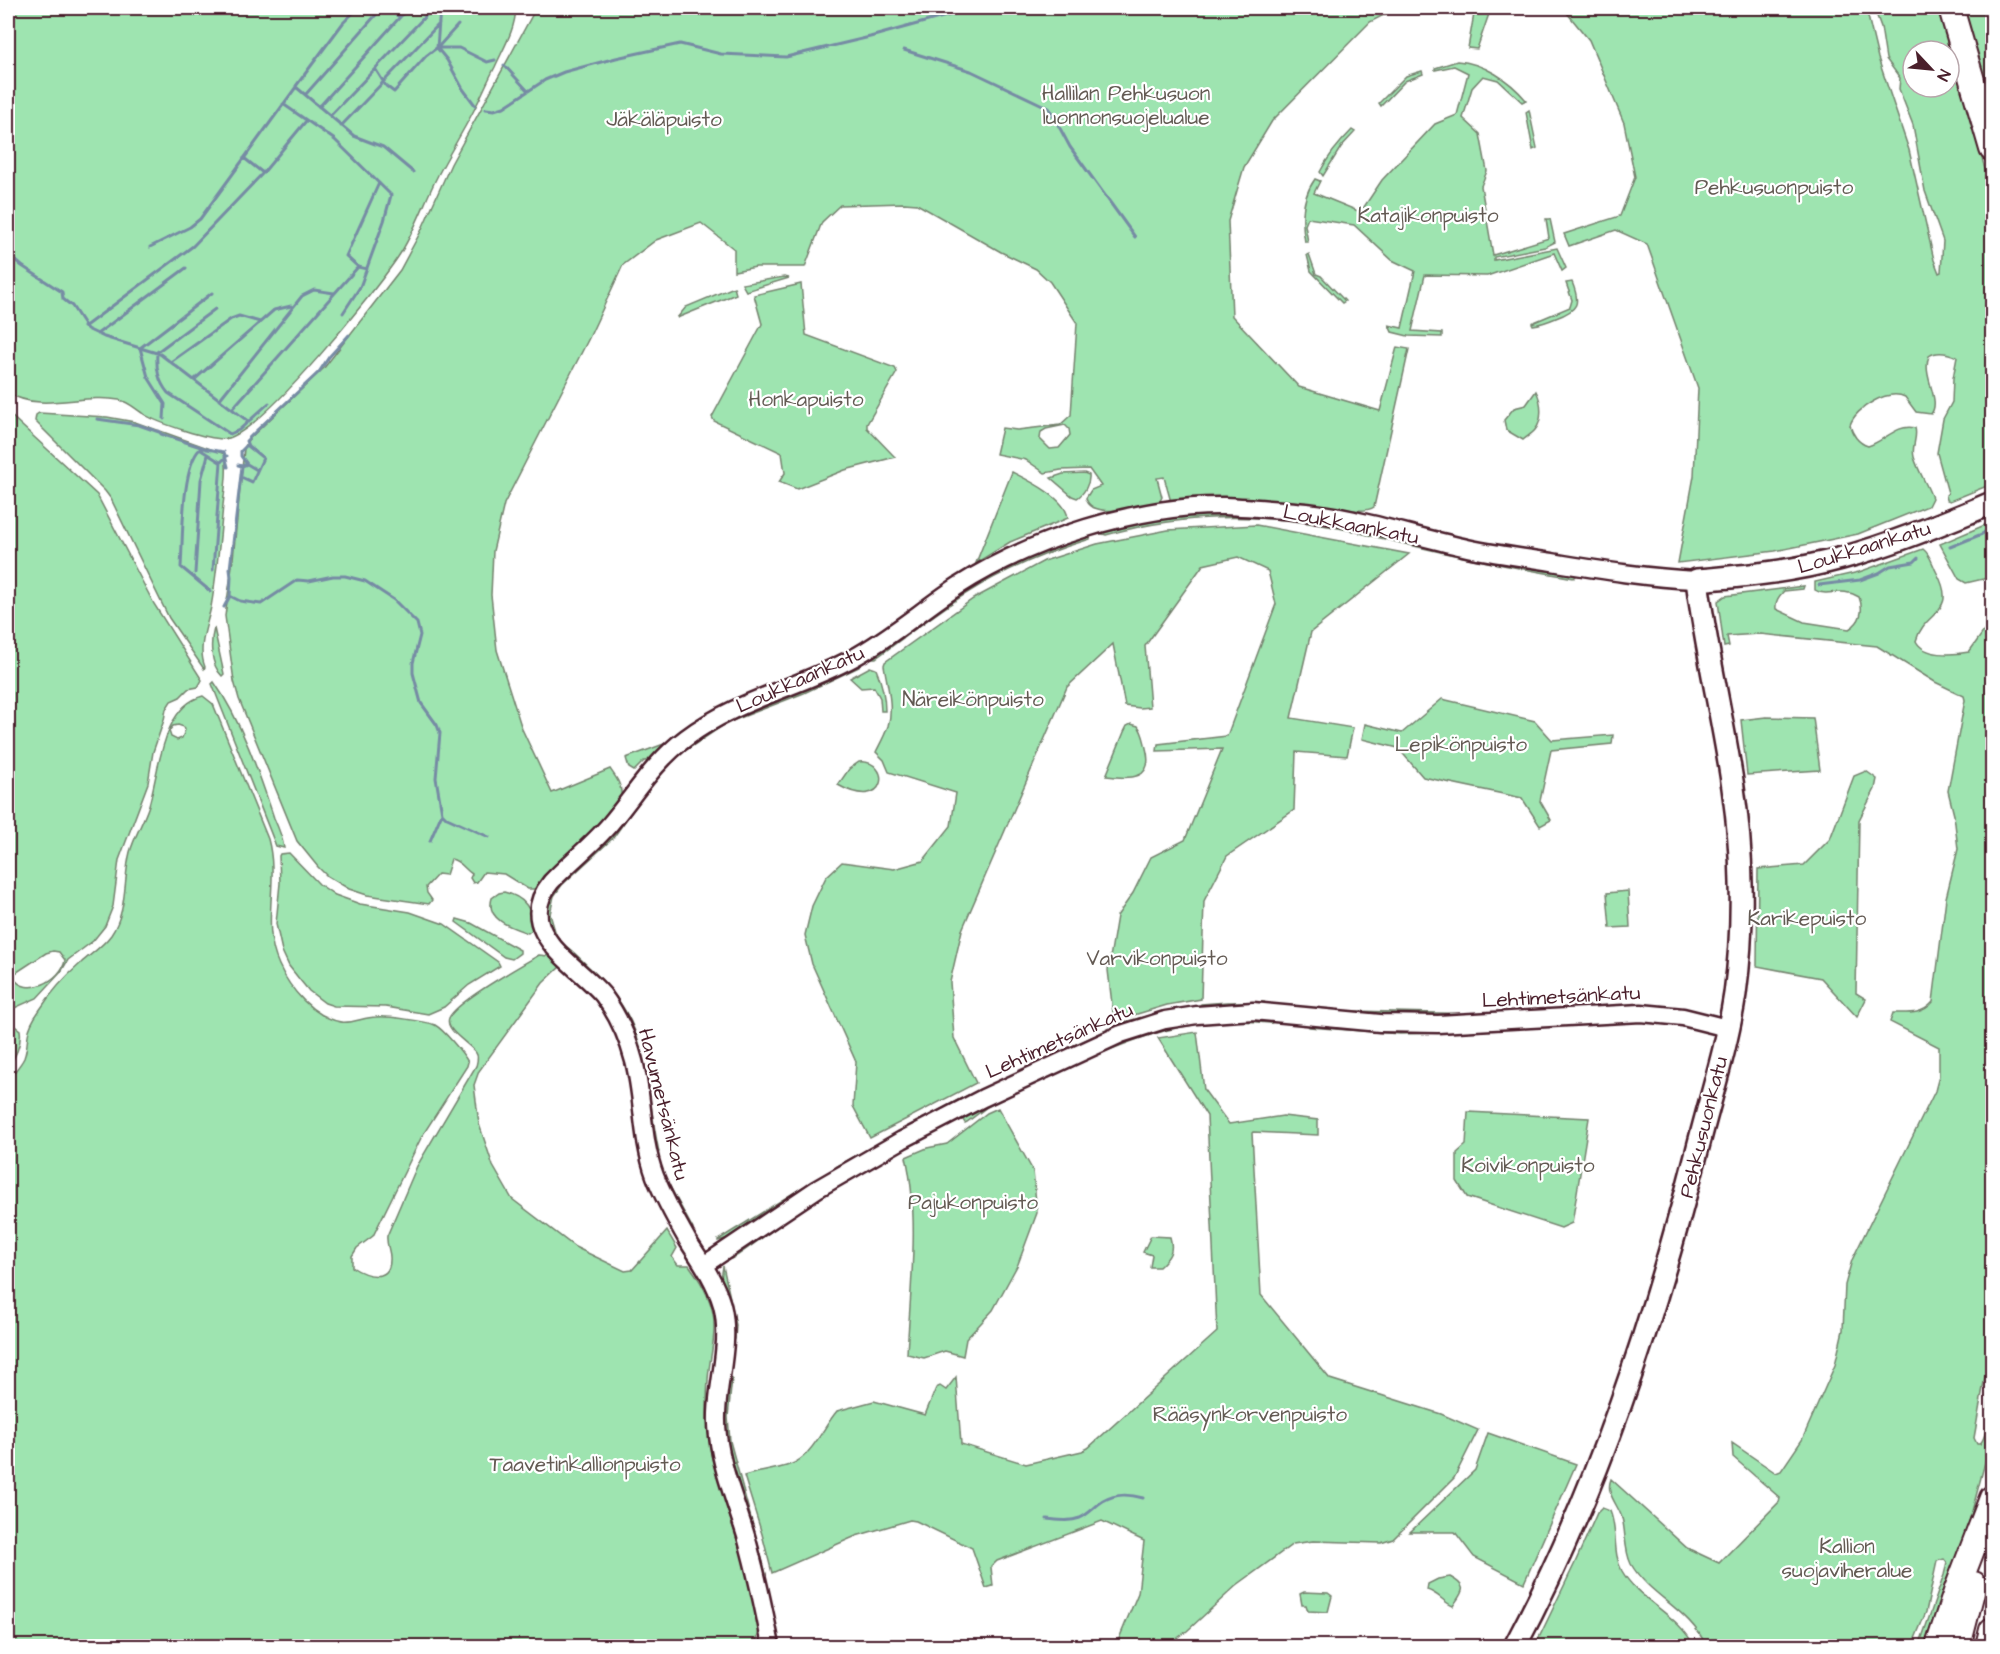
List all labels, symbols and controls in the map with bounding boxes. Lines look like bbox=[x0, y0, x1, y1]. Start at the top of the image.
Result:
north arrow bbox=[1901, 39, 1961, 99]
text: N bbox=[1931, 66, 1956, 84]
park label: Hallilan Pehkusuon luonnonsuojelualue bbox=[1042, 79, 1210, 132]
park label: Jäkäläpuisto bbox=[606, 105, 722, 135]
park label: Pehkusuonpuisto bbox=[1695, 173, 1853, 203]
park label: Katajikonpuisto bbox=[1357, 201, 1499, 231]
park label: Honkapuisto bbox=[749, 385, 864, 415]
street label: Loukkaankatu bbox=[1281, 497, 1421, 552]
street label: Loukkaankatu bbox=[1794, 513, 1934, 581]
street label: Loukkaankatu bbox=[732, 638, 869, 721]
park label: Näreikönpuisto bbox=[902, 685, 1044, 715]
park label: Lepikönpuisto bbox=[1395, 730, 1527, 760]
park label: Karikepuisto bbox=[1748, 904, 1867, 934]
park label: Varvikonpuisto bbox=[1086, 944, 1228, 974]
street label: Lehtimetsänkatu bbox=[1481, 978, 1641, 1015]
street label: Lehtimetsänkatu bbox=[981, 995, 1138, 1086]
street label: Havumetsänkatu bbox=[631, 1025, 696, 1183]
street label: Pehkusuonkatu bbox=[1672, 1053, 1735, 1201]
park label: Koivikonpuisto bbox=[1461, 1151, 1595, 1181]
park label: Pajukonpuisto bbox=[908, 1188, 1038, 1218]
park label: Rääsynkorvenpuisto bbox=[1153, 1400, 1347, 1431]
park label: Taavetinkallionpuisto bbox=[490, 1450, 681, 1480]
park label: Kallion suojaviheralue bbox=[1782, 1532, 1912, 1585]

